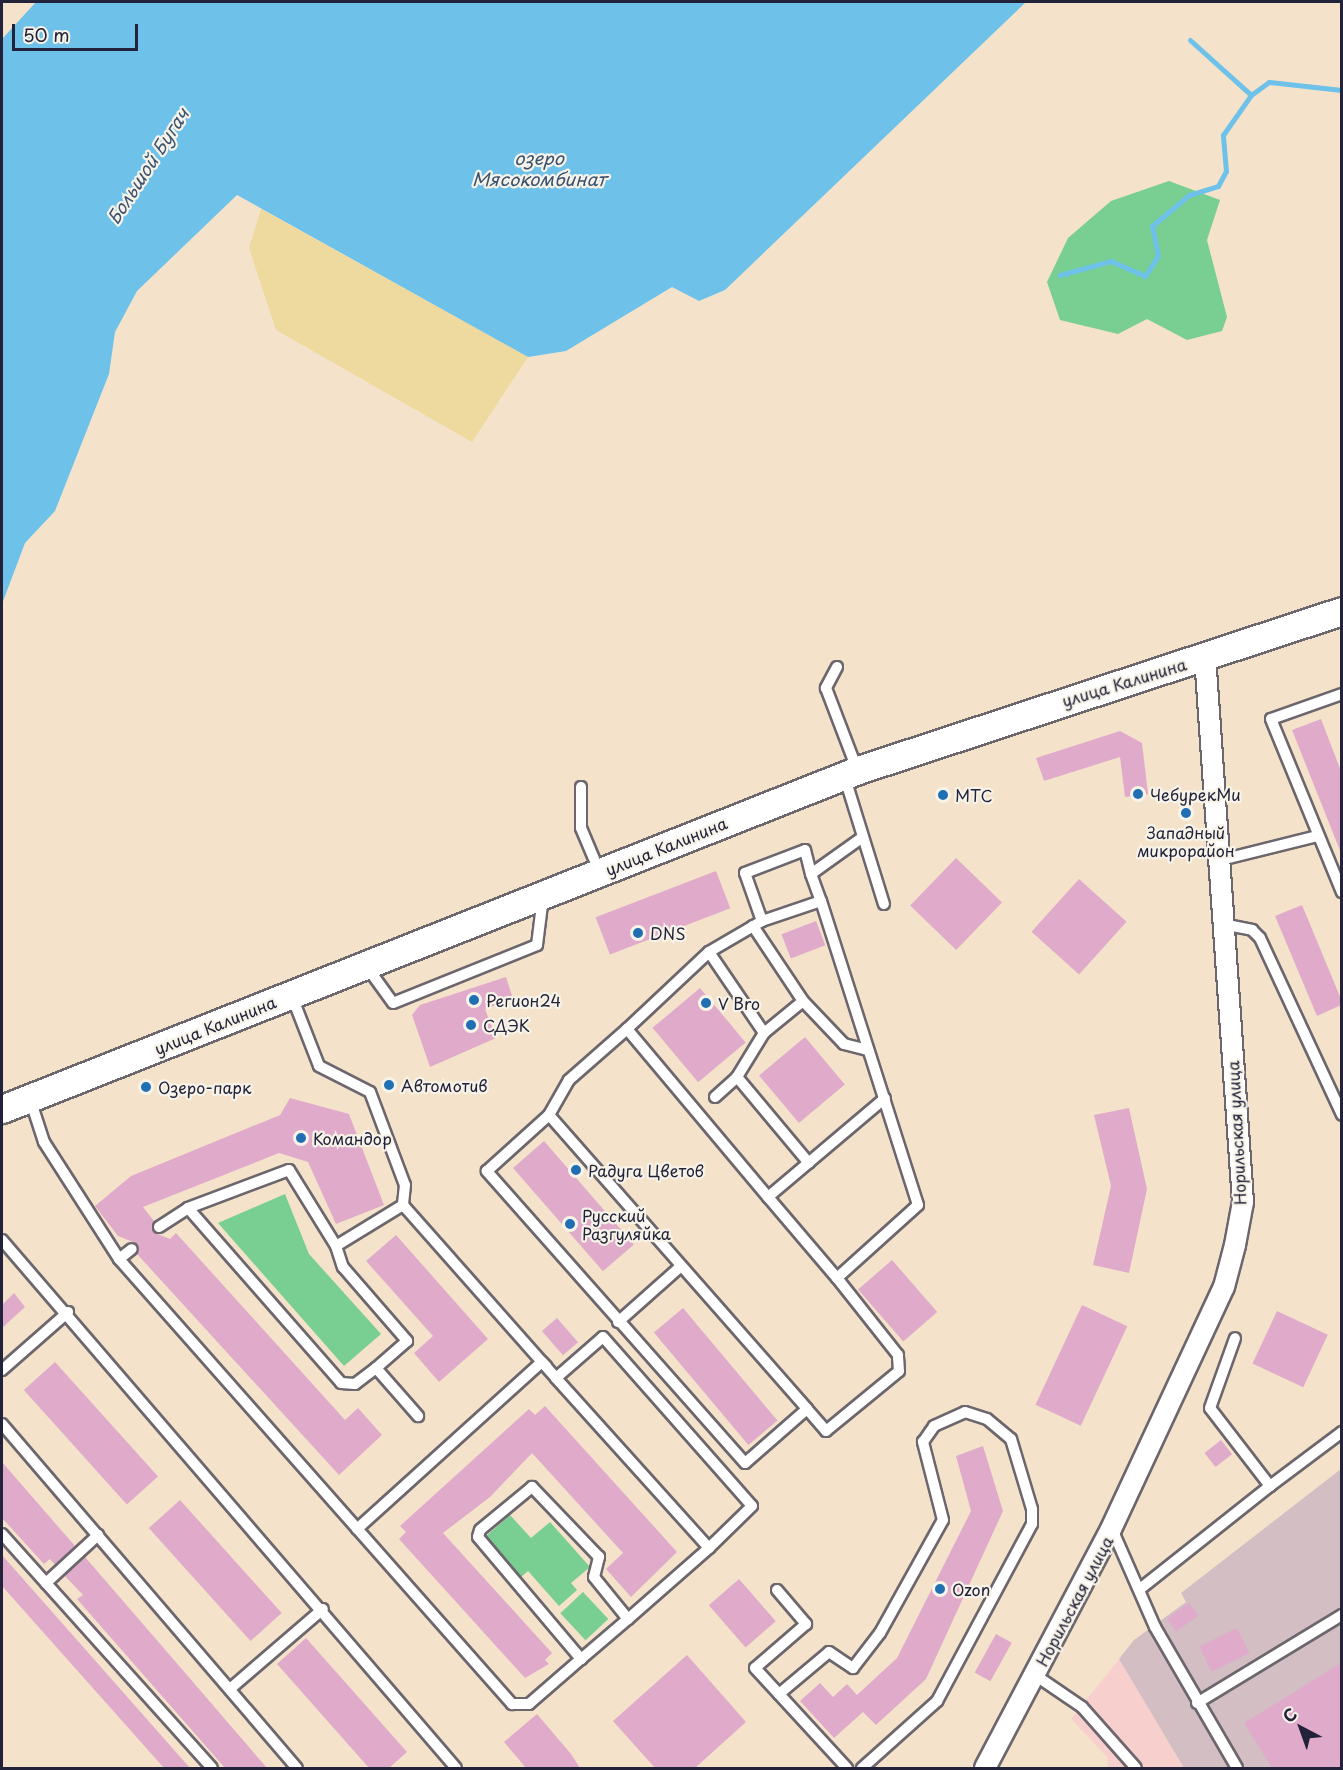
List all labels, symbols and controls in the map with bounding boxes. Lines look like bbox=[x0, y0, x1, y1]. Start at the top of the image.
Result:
scale bar bbox=[15, 12, 141, 50]
text: 50 m bbox=[23, 21, 70, 48]
water label: Большой Бугач bbox=[102, 104, 194, 228]
water label: озеро Мясокомбинат bbox=[472, 148, 606, 190]
street label: улица Калинина bbox=[1059, 654, 1189, 710]
place label: ЧебурекМи bbox=[1150, 784, 1241, 804]
place label: МТС bbox=[955, 785, 993, 805]
marker: ЧебурекМи bbox=[1131, 787, 1145, 801]
marker: МТС bbox=[936, 788, 950, 802]
marker: Западный микрорайон bbox=[1179, 806, 1193, 820]
street label: улица Калинина bbox=[602, 813, 730, 879]
place label: Западный микрорайон bbox=[1137, 822, 1235, 860]
place label: DNS bbox=[650, 923, 685, 943]
marker: DNS bbox=[631, 926, 645, 940]
place label: Регион24 bbox=[486, 990, 561, 1010]
street label: улица Калинина bbox=[151, 992, 279, 1058]
marker: Регион24 bbox=[467, 993, 481, 1007]
place label: V Bro bbox=[718, 993, 761, 1013]
marker: V Bro bbox=[699, 996, 713, 1010]
place label: СДЭК bbox=[483, 1015, 530, 1035]
marker: СДЭК bbox=[464, 1018, 478, 1032]
street label: Норильская улица bbox=[1223, 1060, 1249, 1206]
place label: Автомотив bbox=[401, 1075, 488, 1095]
place label: Озеро-парк bbox=[158, 1077, 252, 1097]
marker: Автомотив bbox=[382, 1078, 396, 1092]
marker: Озеро-парк bbox=[139, 1080, 153, 1094]
place label: Командор bbox=[313, 1128, 392, 1148]
marker: Командор bbox=[294, 1131, 308, 1145]
place label: Радуга Цветов bbox=[588, 1160, 705, 1180]
marker: Радуга Цветов bbox=[569, 1163, 583, 1177]
place label: Русский Разгуляйка bbox=[582, 1205, 671, 1243]
marker: Русский Разгуляйка bbox=[563, 1217, 577, 1231]
street label: Норильская улица bbox=[1031, 1532, 1117, 1670]
place label: Ozon bbox=[952, 1579, 990, 1599]
marker: Ozon bbox=[933, 1582, 947, 1596]
north arrow bbox=[1271, 1698, 1331, 1758]
text: С bbox=[1277, 1701, 1302, 1727]

